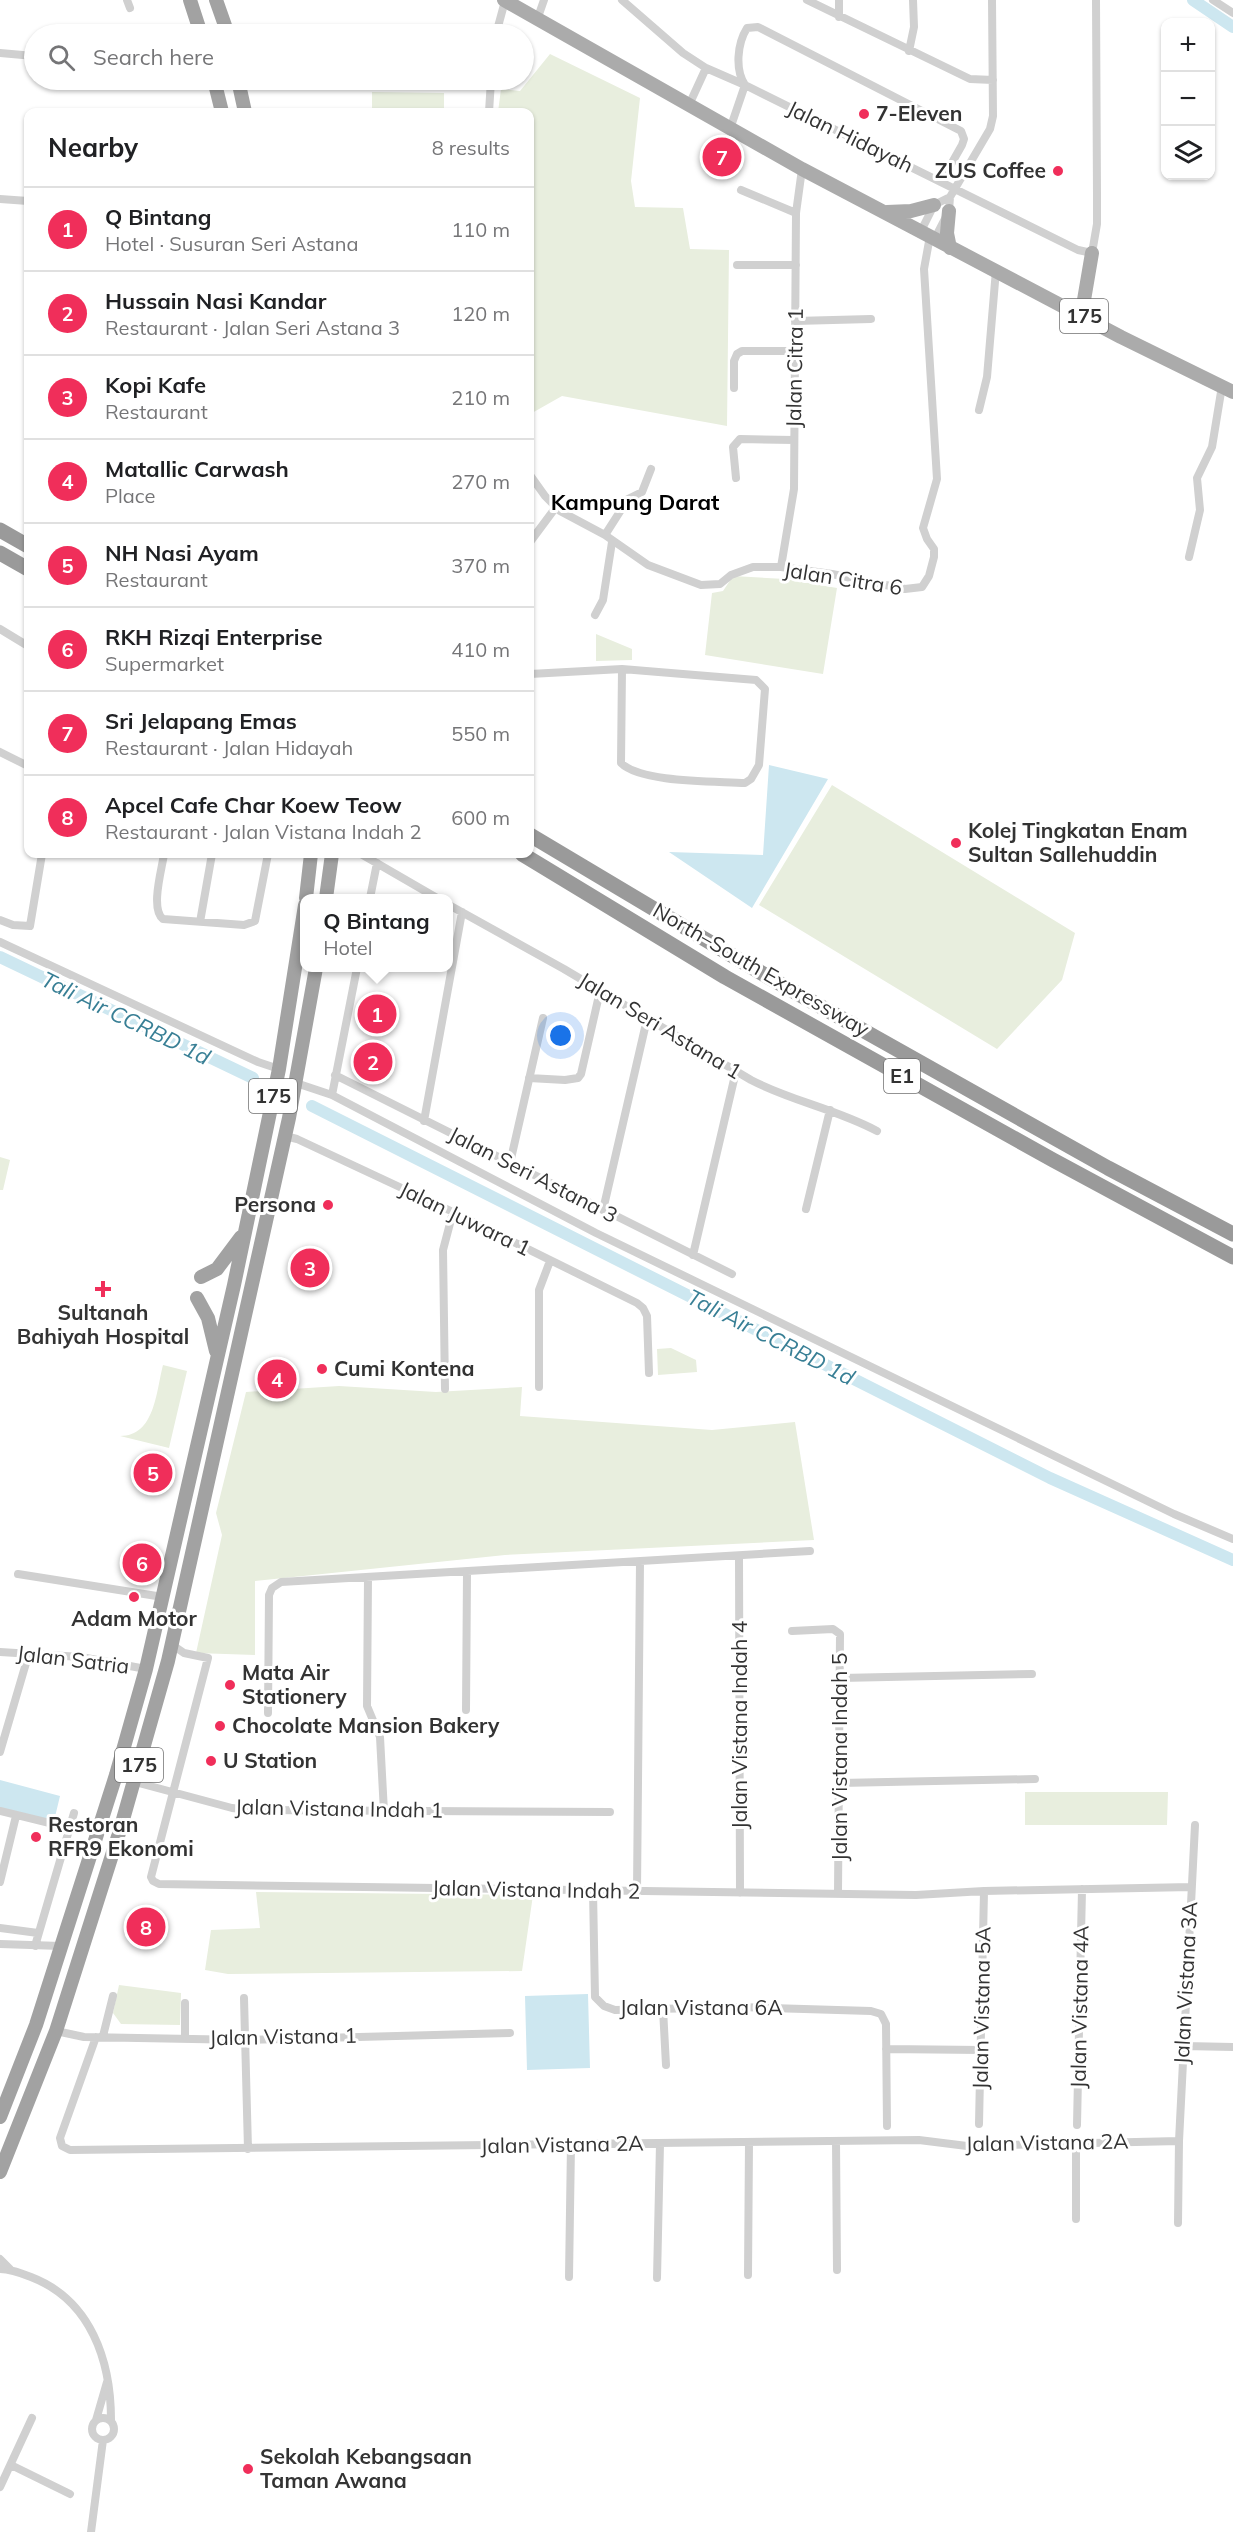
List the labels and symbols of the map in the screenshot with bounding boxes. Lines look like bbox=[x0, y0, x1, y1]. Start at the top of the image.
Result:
street label: Jalan Hidayah bbox=[783, 94, 918, 178]
place label: 7-Eleven bbox=[876, 100, 963, 126]
marker: 7-Eleven bbox=[857, 107, 871, 121]
pin: 7 bbox=[702, 134, 742, 180]
place label: ZUS Coffee bbox=[935, 157, 1046, 183]
marker: ZUS Coffee bbox=[1051, 164, 1065, 178]
road number: 175 bbox=[1060, 299, 1108, 333]
street label: Jalan Citra 1 bbox=[780, 308, 808, 428]
district label: Kampung Darat bbox=[551, 488, 719, 516]
street label: Jalan Citra 6 bbox=[782, 556, 904, 600]
place label: Kolej Tingkatan Enam Sultan Sallehuddin bbox=[968, 817, 1188, 867]
marker: Kolej Tingkatan Enam Sultan Sallehuddin bbox=[949, 836, 963, 850]
street label: North–South Expressway bbox=[649, 897, 874, 1042]
water label: Tali Air CCRBD 1d bbox=[37, 965, 216, 1071]
street label: Jalan Seri Astana 1 bbox=[574, 966, 747, 1084]
pin: 1 bbox=[358, 992, 397, 1036]
your location bbox=[546, 1021, 575, 1050]
pin: 2 bbox=[354, 1040, 392, 1084]
road number: E1 bbox=[884, 1059, 920, 1093]
road number: 175 bbox=[249, 1079, 297, 1113]
street label: Jalan Seri Astana 3 bbox=[445, 1120, 622, 1228]
street label: Jalan Juwara 1 bbox=[396, 1175, 535, 1261]
place label: Persona bbox=[234, 1191, 316, 1217]
marker: Persona bbox=[321, 1198, 335, 1212]
pin: 3 bbox=[290, 1246, 330, 1290]
marker: Sultanah Bahiyah Hospital bbox=[94, 1280, 112, 1298]
water label: Tali Air CCRBD 1d bbox=[682, 1283, 860, 1392]
place label: Sultanah Bahiyah Hospital bbox=[17, 1299, 189, 1349]
place label: Cumi Kontena bbox=[334, 1355, 475, 1381]
pin: 4 bbox=[258, 1356, 296, 1402]
marker: Cumi Kontena bbox=[315, 1362, 329, 1376]
pin: 5 bbox=[134, 1450, 172, 1496]
pin: 6 bbox=[122, 1540, 162, 1586]
marker: Adam Motor bbox=[127, 1590, 141, 1604]
place label: Adam Motor bbox=[71, 1605, 197, 1631]
street label: Jalan Vistana Indah 4 bbox=[726, 1620, 752, 1829]
street label: Jalan Satria bbox=[15, 1639, 131, 1679]
street label: Jalan Vistana Indah 5 bbox=[826, 1653, 852, 1861]
place label: Mata Air Stationery bbox=[242, 1659, 347, 1709]
marker: Mata Air Stationery bbox=[223, 1678, 237, 1692]
place label: Chocolate Mansion Bakery bbox=[232, 1712, 500, 1738]
marker: Chocolate Mansion Bakery bbox=[213, 1719, 227, 1733]
place label: U Station bbox=[223, 1747, 317, 1773]
road number: 175 bbox=[115, 1748, 163, 1782]
marker: U Station bbox=[204, 1754, 218, 1768]
street label: Jalan Vistana Indah 1 bbox=[235, 1793, 443, 1823]
place label: Restoran RFR9 Ekonomi bbox=[48, 1811, 194, 1861]
marker: Restoran RFR9 Ekonomi bbox=[29, 1830, 43, 1844]
street label: Jalan Vistana Indah 2 bbox=[432, 1874, 640, 1904]
street label: Jalan Vistana 3A bbox=[1168, 1900, 1202, 2065]
pin: 8 bbox=[126, 1904, 166, 1950]
street label: Jalan Vistana 4A bbox=[1065, 1925, 1093, 2089]
street label: Jalan Vistana 5A bbox=[967, 1926, 995, 2090]
street label: Jalan Vistana 6A bbox=[619, 1994, 783, 2020]
street label: Jalan Vistana 1 bbox=[209, 2022, 357, 2050]
street label: Jalan Vistana 2A bbox=[965, 2128, 1129, 2156]
street label: Jalan Vistana 2A bbox=[480, 2130, 644, 2158]
place label: Sekolah Kebangsaan Taman Awana bbox=[260, 2443, 472, 2493]
marker: Sekolah Kebangsaan Taman Awana bbox=[241, 2462, 255, 2476]

